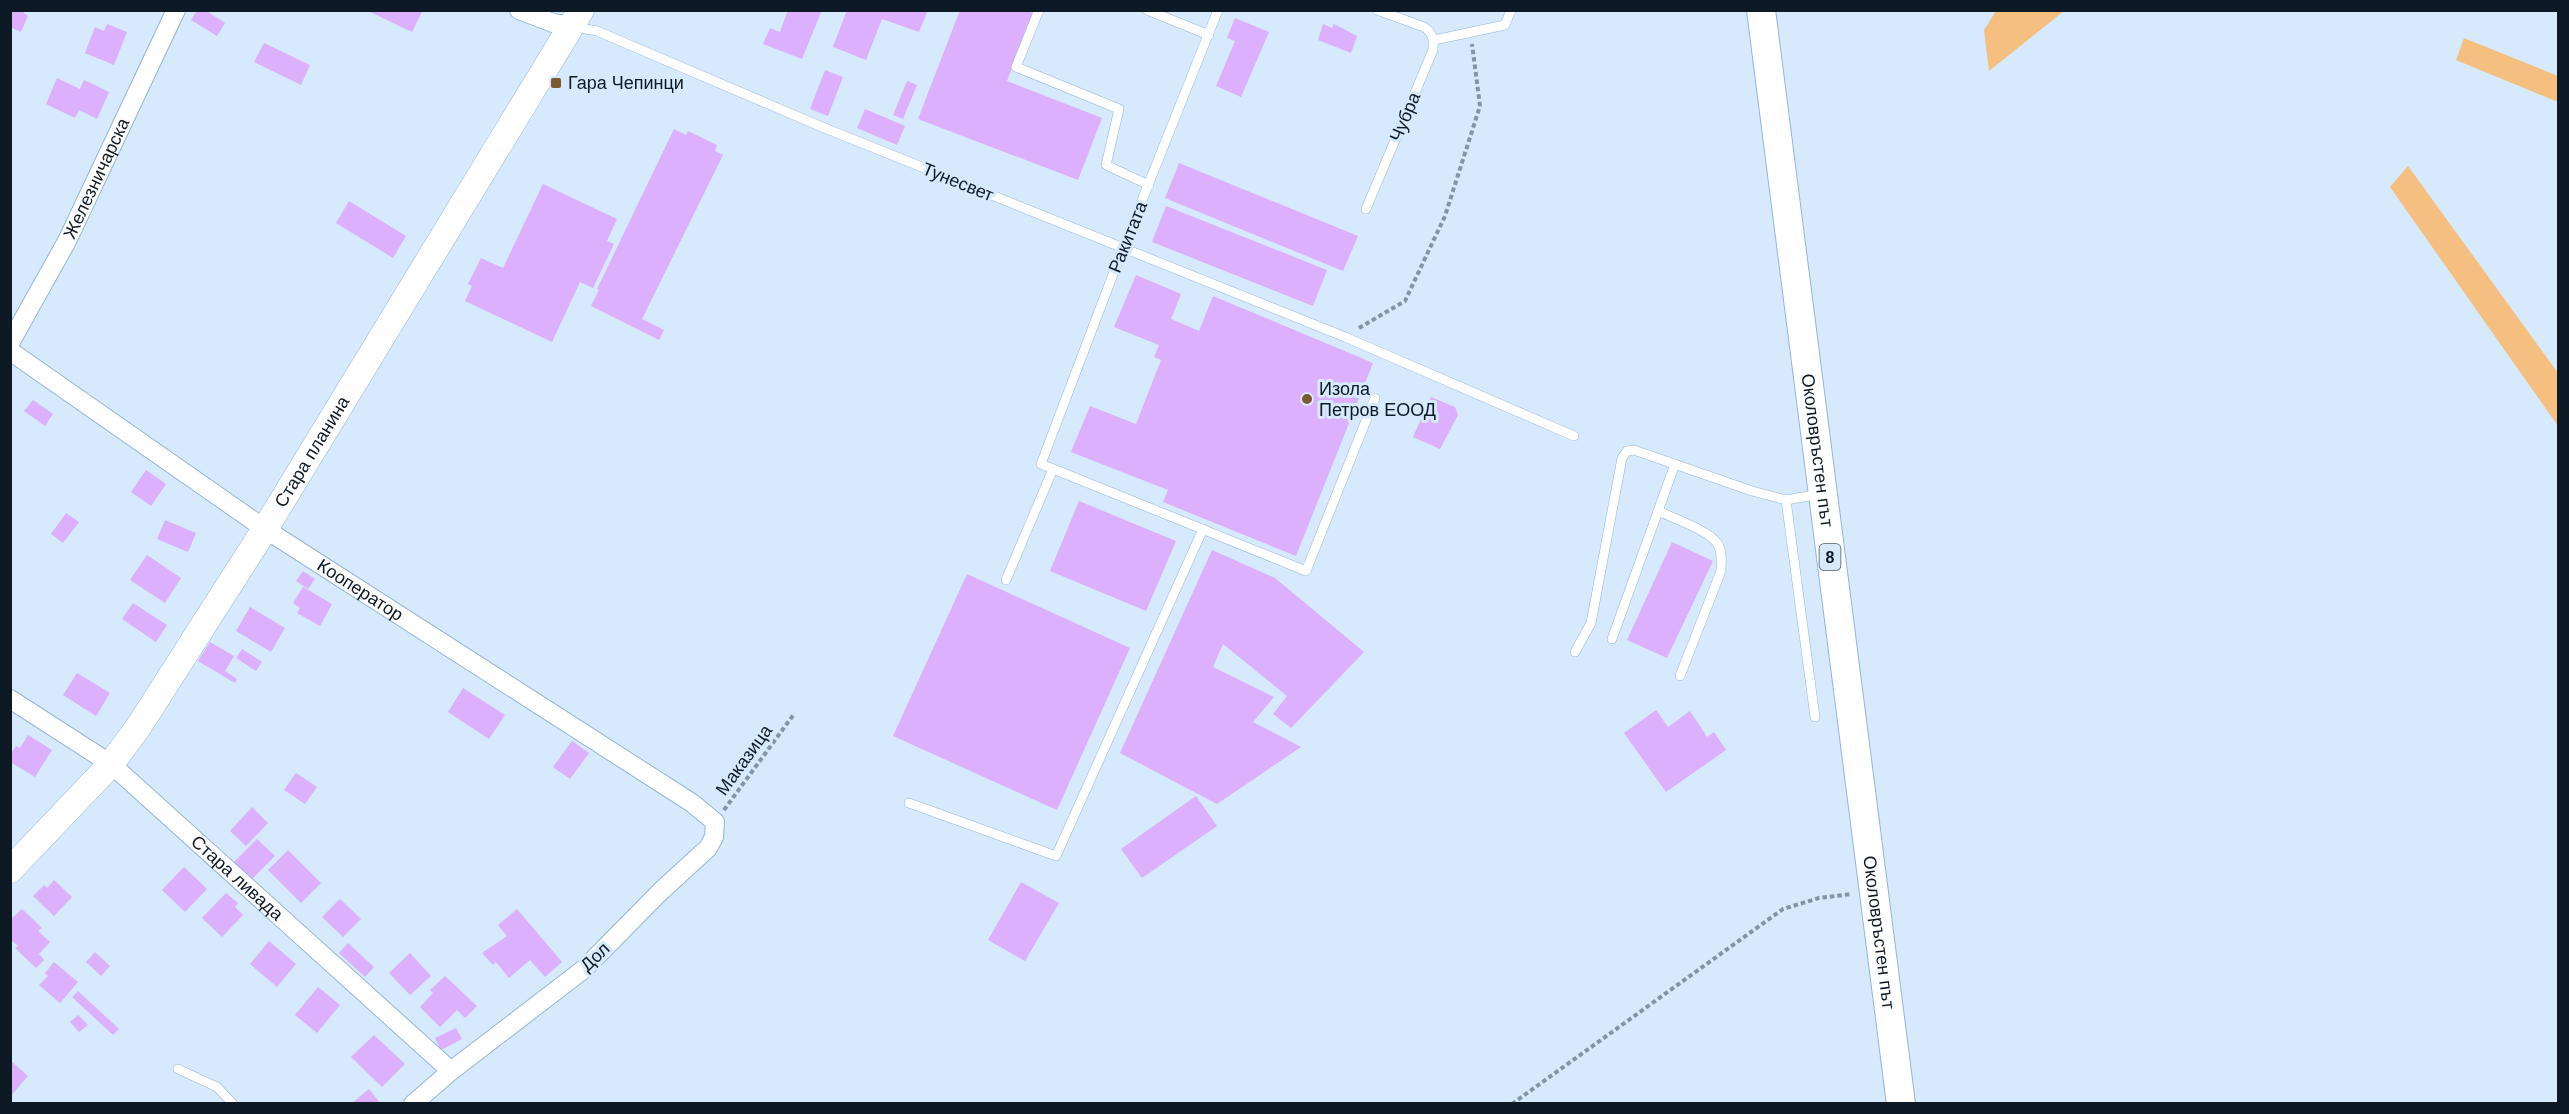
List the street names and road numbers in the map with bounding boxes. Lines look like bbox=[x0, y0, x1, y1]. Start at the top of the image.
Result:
street label: Чубра bbox=[1386, 88, 1425, 145]
street label: Железничарска bbox=[60, 114, 134, 242]
street label: Тунесвет bbox=[920, 159, 996, 205]
street label: Ракитата bbox=[1105, 198, 1152, 276]
street label: Околовръстен път bbox=[1798, 372, 1837, 528]
street label: Стара планина bbox=[271, 392, 354, 511]
road number: 8 bbox=[1820, 544, 1840, 570]
street label: Кооператор bbox=[313, 555, 407, 625]
street label: Маказица bbox=[712, 720, 777, 799]
street label: Стара ливада bbox=[187, 831, 288, 925]
street label: Околовръстен път bbox=[1859, 855, 1899, 1010]
street label: Дол bbox=[576, 939, 614, 975]

